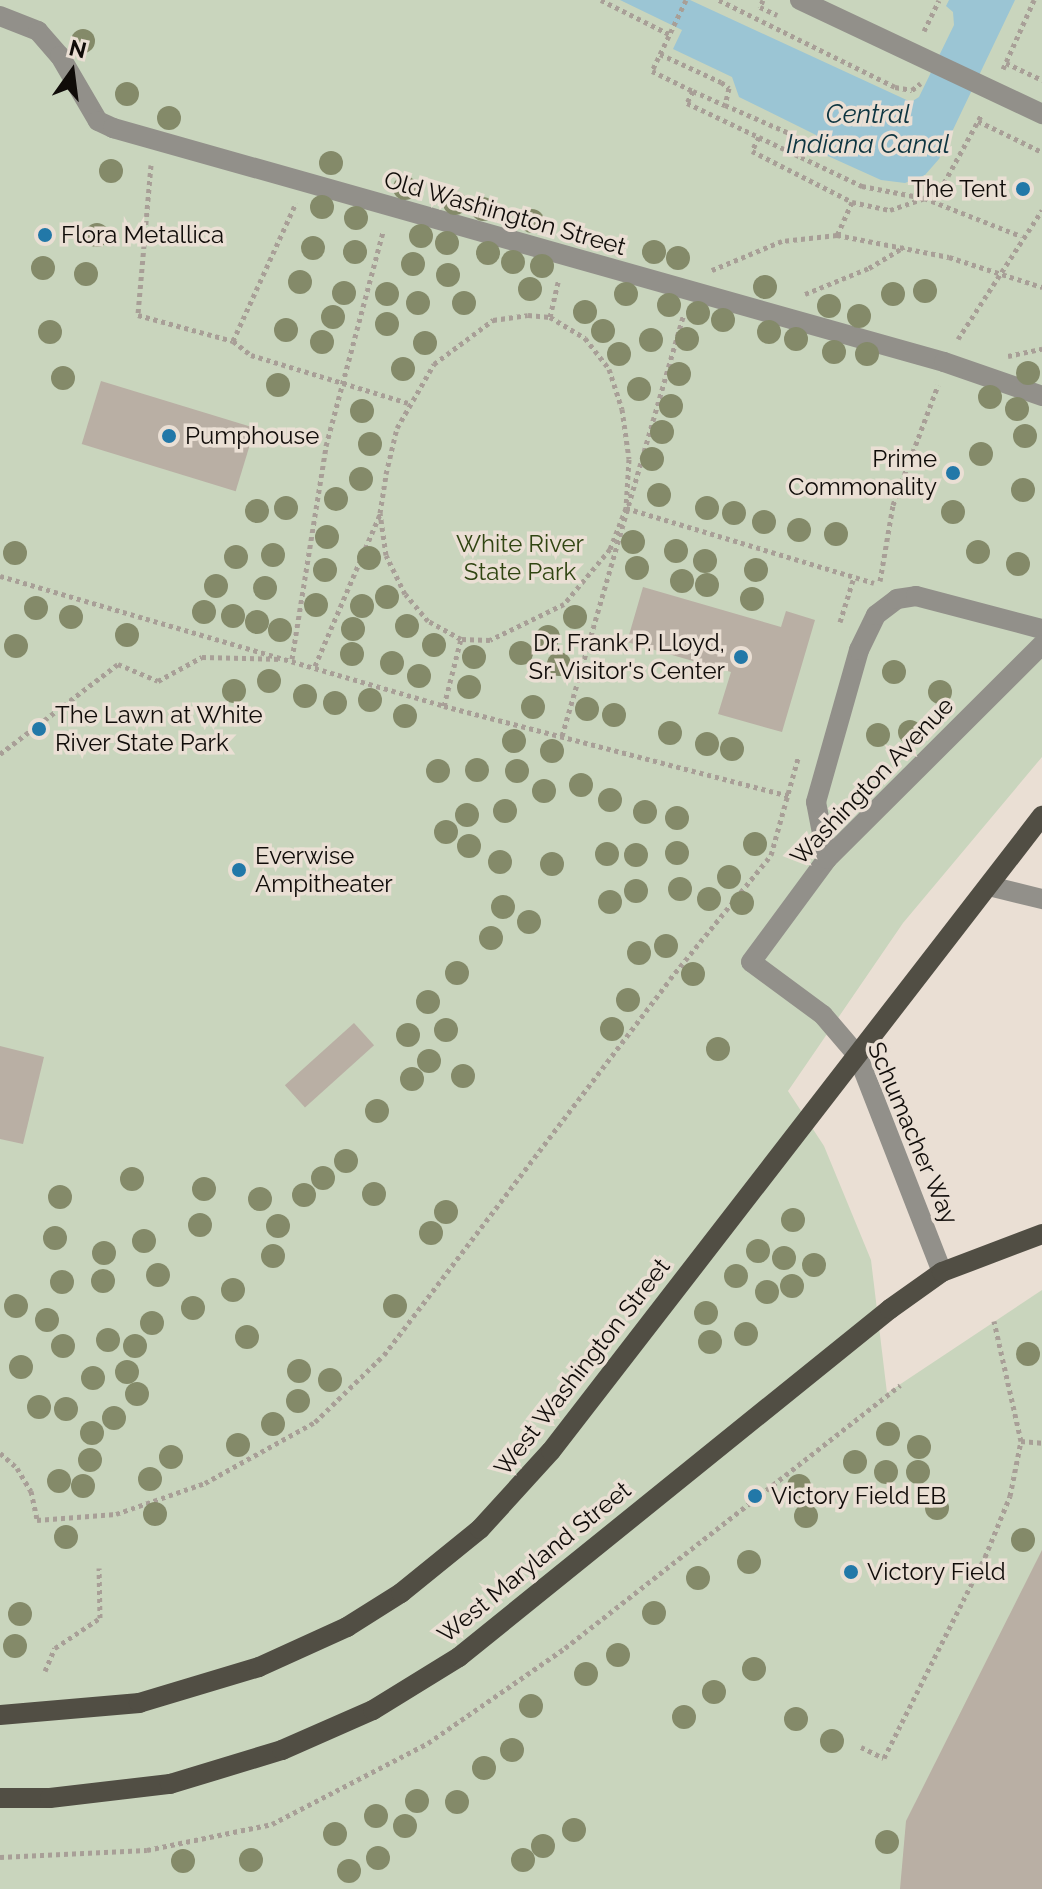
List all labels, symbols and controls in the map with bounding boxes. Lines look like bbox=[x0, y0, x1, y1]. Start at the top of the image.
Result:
north arrow bbox=[32, 32, 112, 112]
text: N bbox=[67, 34, 89, 63]
water label: Central Indiana Canal bbox=[786, 99, 950, 160]
street label: Old Washington Street bbox=[380, 165, 630, 261]
place label: The Tent bbox=[910, 175, 1007, 203]
marker: The Tent bbox=[1014, 180, 1032, 198]
place label: Flora Metallica bbox=[61, 221, 224, 249]
marker: Flora Metallica bbox=[36, 226, 54, 244]
place label: Pumphouse bbox=[185, 422, 319, 450]
marker: Pumphouse bbox=[160, 427, 178, 445]
place label: Prime Commonality bbox=[788, 445, 937, 501]
marker: Prime Commonality bbox=[944, 464, 962, 482]
park label: White River State Park bbox=[456, 530, 584, 586]
place label: Dr. Frank P. Lloyd, Sr. Visitor's Center bbox=[528, 629, 725, 685]
marker: Dr. Frank P. Lloyd, Sr. Visitor's Center bbox=[732, 648, 750, 666]
street label: Washington Avenue bbox=[784, 691, 960, 871]
place label: The Lawn at White River State Park bbox=[55, 701, 264, 757]
marker: The Lawn at White River State Park bbox=[30, 720, 48, 738]
place label: Everwise Ampitheater bbox=[255, 842, 393, 898]
marker: Everwise Ampitheater bbox=[230, 861, 248, 879]
street label: Schumacher Way bbox=[861, 1037, 965, 1229]
street label: West Washington Street bbox=[488, 1252, 676, 1482]
street label: West Maryland Street bbox=[432, 1475, 636, 1649]
place label: Victory Field EB bbox=[771, 1482, 947, 1510]
marker: Victory Field EB bbox=[746, 1487, 764, 1505]
place label: Victory Field bbox=[867, 1558, 1006, 1586]
marker: Victory Field bbox=[842, 1563, 860, 1581]

